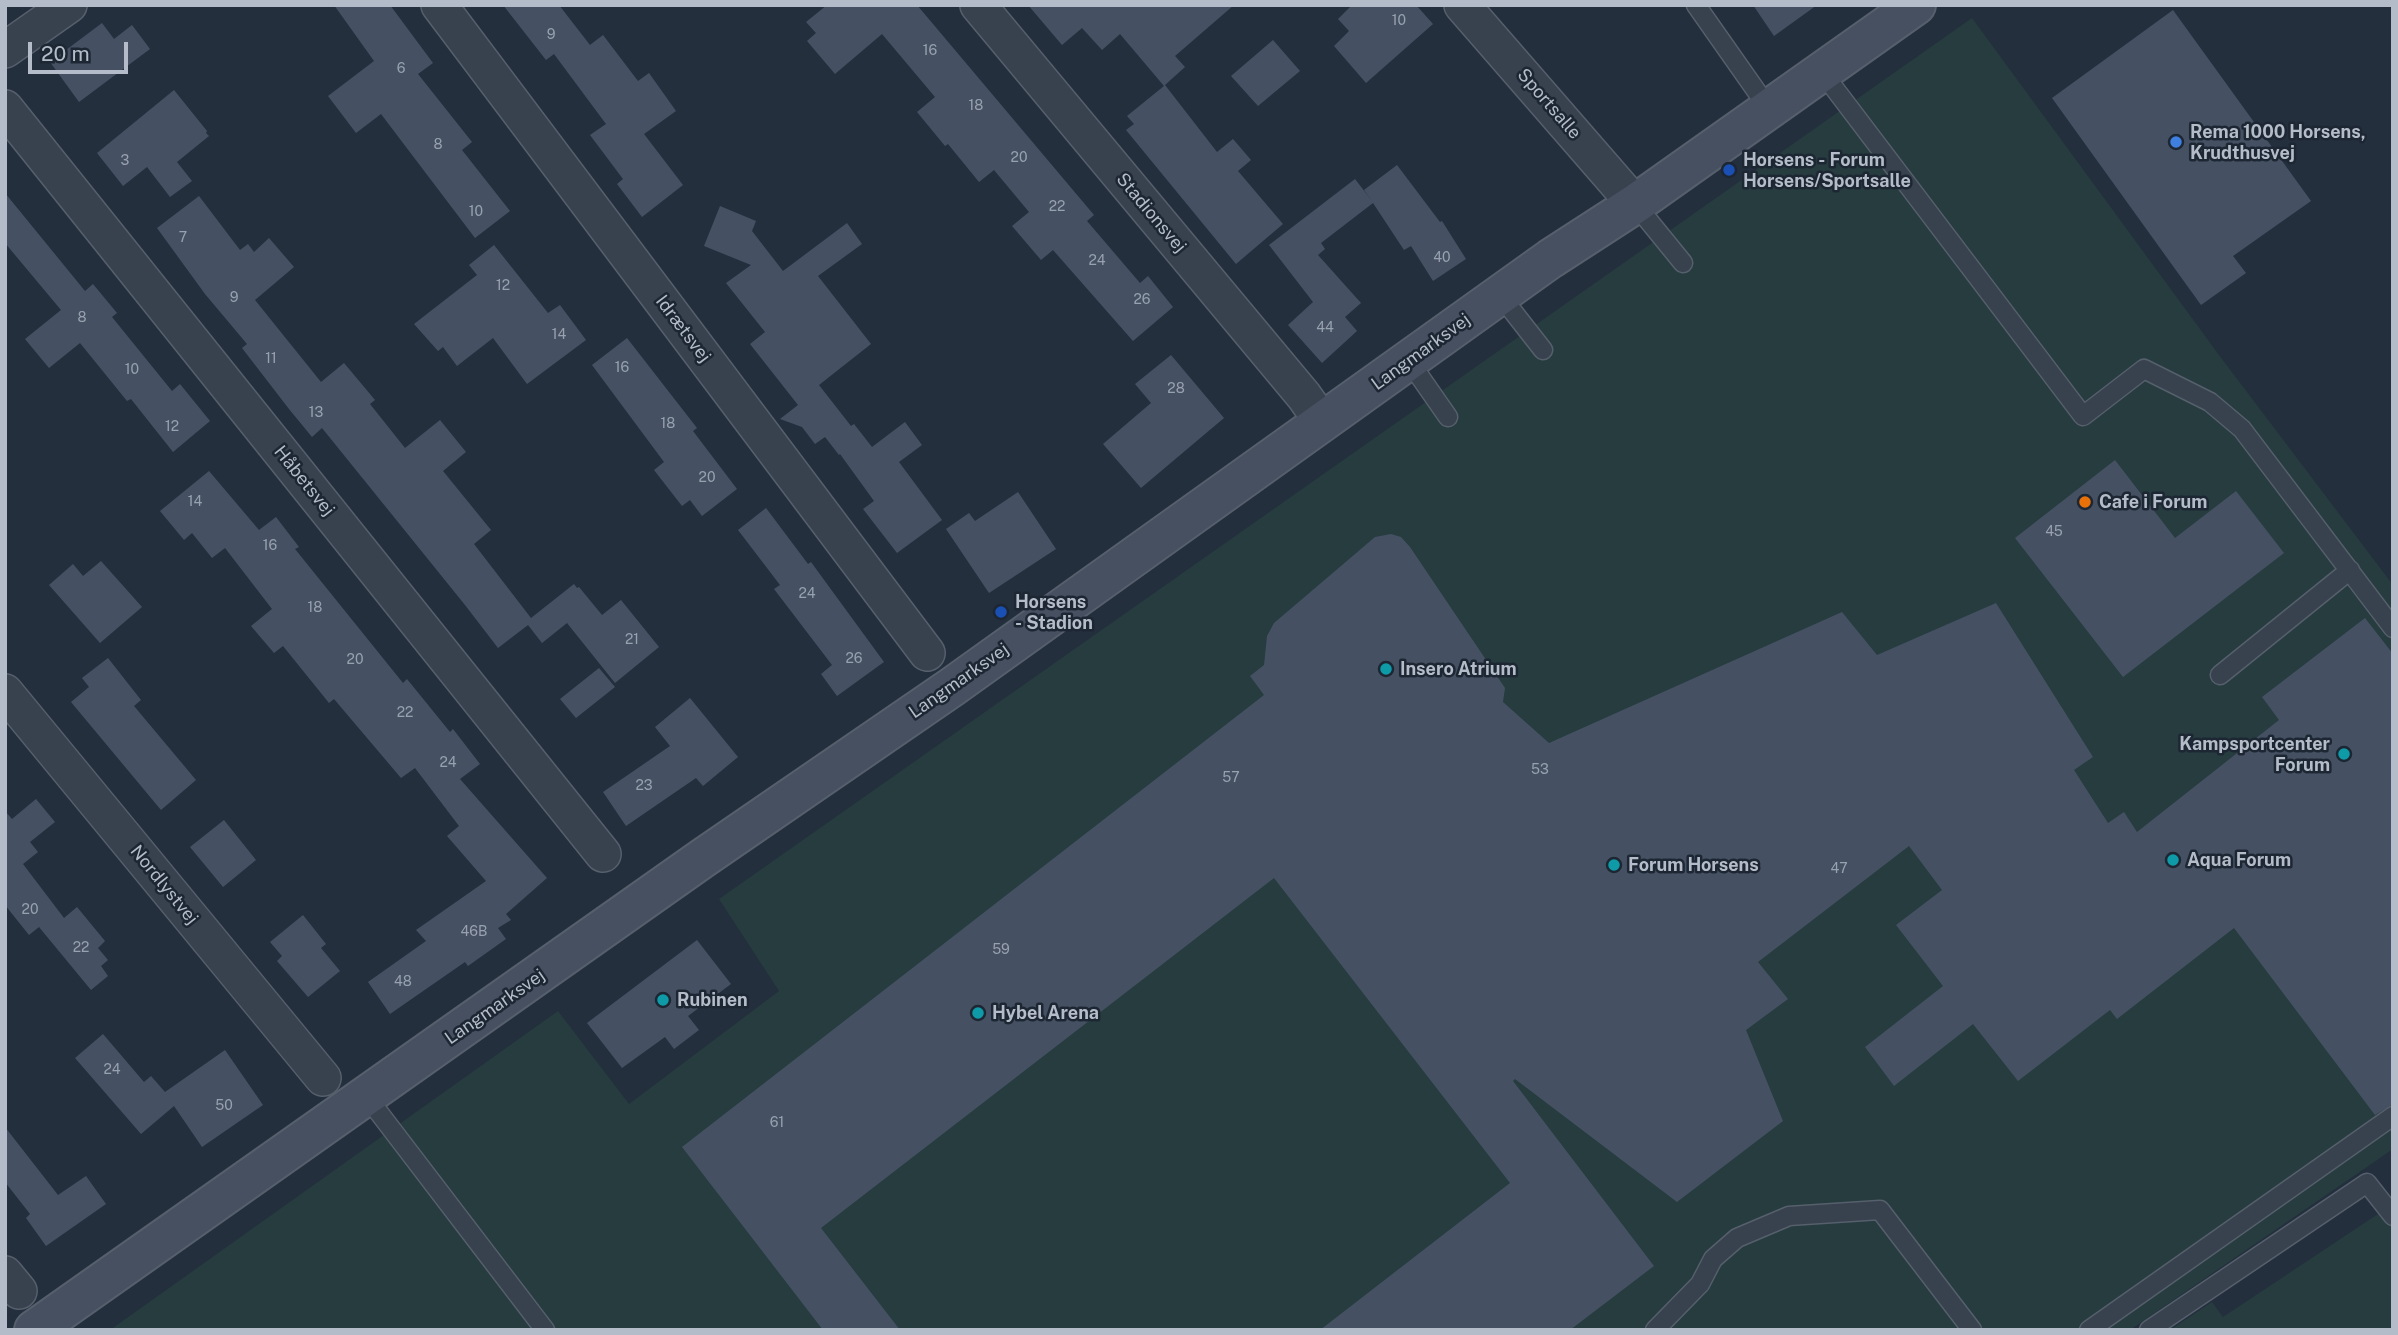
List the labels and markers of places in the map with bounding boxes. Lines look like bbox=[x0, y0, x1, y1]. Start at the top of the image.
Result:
place label: Rema 1000 Horsens, Krudthusvej bbox=[2190, 121, 2366, 164]
marker: Rema 1000 Horsens, Krudthusvej bbox=[2168, 134, 2184, 150]
place label: Horsens - Forum Horsens/Sportsalle bbox=[1743, 149, 1911, 192]
marker: Horsens - Forum Horsens/Sportsalle bbox=[1721, 162, 1737, 178]
place label: Cafe i Forum bbox=[2099, 491, 2207, 513]
marker: Cafe i Forum bbox=[2077, 494, 2093, 510]
place label: Horsens - Stadion bbox=[1015, 591, 1093, 634]
marker: Horsens - Stadion bbox=[993, 604, 1009, 620]
place label: Insero Atrium bbox=[1400, 658, 1517, 680]
marker: Insero Atrium bbox=[1378, 661, 1394, 677]
place label: Kampsportcenter Forum bbox=[2179, 733, 2330, 776]
marker: Kampsportcenter Forum bbox=[2336, 746, 2352, 762]
place label: Aqua Forum bbox=[2187, 849, 2291, 871]
marker: Aqua Forum bbox=[2165, 852, 2181, 868]
place label: Forum Horsens bbox=[1628, 854, 1759, 876]
marker: Forum Horsens bbox=[1606, 857, 1622, 873]
place label: Rubinen bbox=[677, 989, 748, 1011]
marker: Rubinen bbox=[655, 992, 671, 1008]
place label: Hybel Arena bbox=[992, 1002, 1099, 1024]
marker: Hybel Arena bbox=[970, 1005, 986, 1021]

